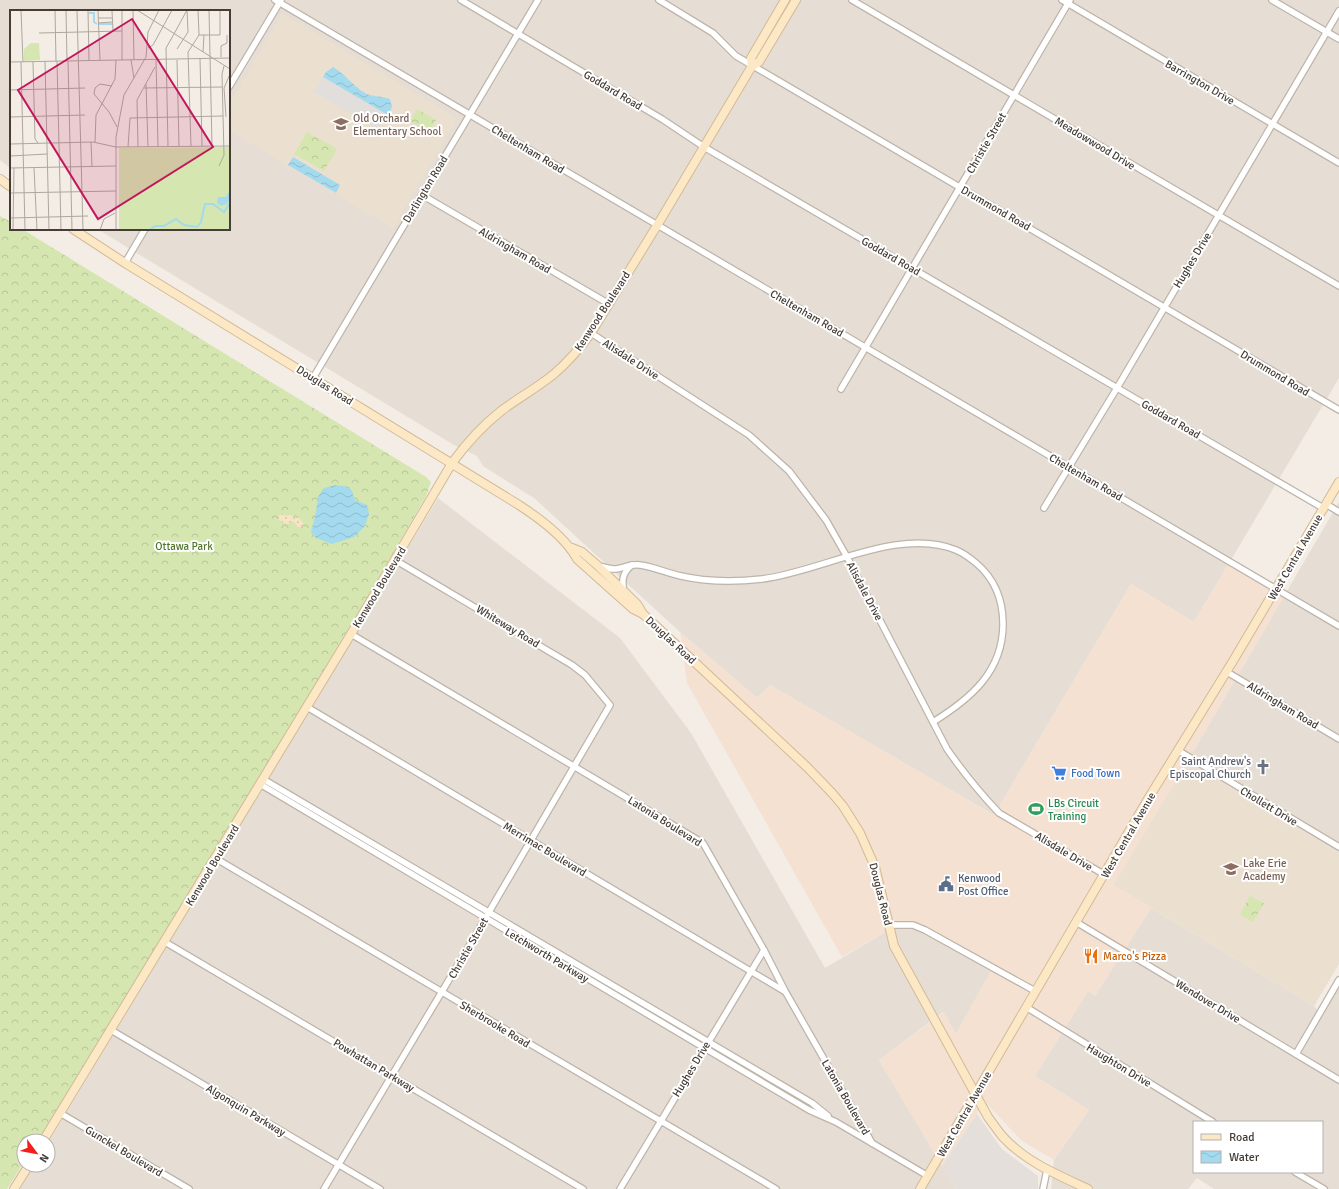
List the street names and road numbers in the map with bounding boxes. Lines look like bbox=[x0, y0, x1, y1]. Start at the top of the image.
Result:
street label: Barrington Drive bbox=[1163, 57, 1237, 108]
street label: Goddard Road bbox=[581, 68, 644, 113]
street label: Christie Street bbox=[964, 110, 1009, 176]
street label: Meadowwood Drive bbox=[1052, 114, 1137, 173]
street label: Cheltenham Road bbox=[489, 123, 567, 176]
street label: Darlington Road bbox=[400, 153, 451, 225]
street label: Drummond Road bbox=[959, 183, 1033, 234]
street label: Aldringham Road bbox=[476, 225, 553, 276]
street label: Hughes Drive bbox=[1171, 230, 1214, 290]
street label: Goddard Road bbox=[859, 234, 923, 279]
street label: Kenwood Boulevard bbox=[572, 269, 633, 354]
street label: Cheltenham Road bbox=[768, 287, 846, 340]
street label: Alisdale Drive bbox=[600, 336, 661, 382]
street label: Drummond Road bbox=[1238, 348, 1312, 399]
street label: Douglas Road bbox=[294, 363, 356, 408]
street label: Goddard Road bbox=[1139, 397, 1203, 442]
street label: Cheltenham Road bbox=[1047, 451, 1125, 504]
street label: West Central Avenue bbox=[1266, 512, 1325, 603]
street label: Kenwood Boulevard bbox=[350, 544, 409, 630]
street label: Alisdale Drive bbox=[844, 560, 885, 623]
street label: Whiteway Road bbox=[474, 602, 542, 651]
street label: Douglas Road bbox=[643, 614, 699, 667]
street label: Aldringham Road bbox=[1245, 679, 1321, 732]
street label: Chollett Drive bbox=[1238, 784, 1300, 829]
street label: West Central Avenue bbox=[1099, 790, 1158, 881]
street label: Latonia Boulevard bbox=[625, 793, 704, 849]
street label: Merrimac Boulevard bbox=[501, 819, 589, 879]
street label: Kenwood Boulevard bbox=[183, 822, 242, 908]
street label: Alisdale Drive bbox=[1033, 829, 1095, 874]
street label: Douglas Road bbox=[866, 861, 895, 927]
street label: Christie Street bbox=[446, 915, 491, 981]
street label: Letchworth Parkway bbox=[503, 925, 592, 986]
street label: Wendover Drive bbox=[1173, 977, 1243, 1026]
street label: Sherbrooke Road bbox=[457, 998, 532, 1051]
street label: Powhattan Parkway bbox=[331, 1036, 417, 1095]
street label: Hughes Drive bbox=[670, 1039, 713, 1099]
street label: Haughton Drive bbox=[1084, 1041, 1154, 1090]
street label: Latonia Boulevard bbox=[819, 1057, 872, 1137]
street label: West Central Avenue bbox=[935, 1069, 994, 1160]
street label: Algonquin Parkway bbox=[204, 1082, 288, 1140]
street label: Gunckel Boulevard bbox=[83, 1123, 165, 1180]

